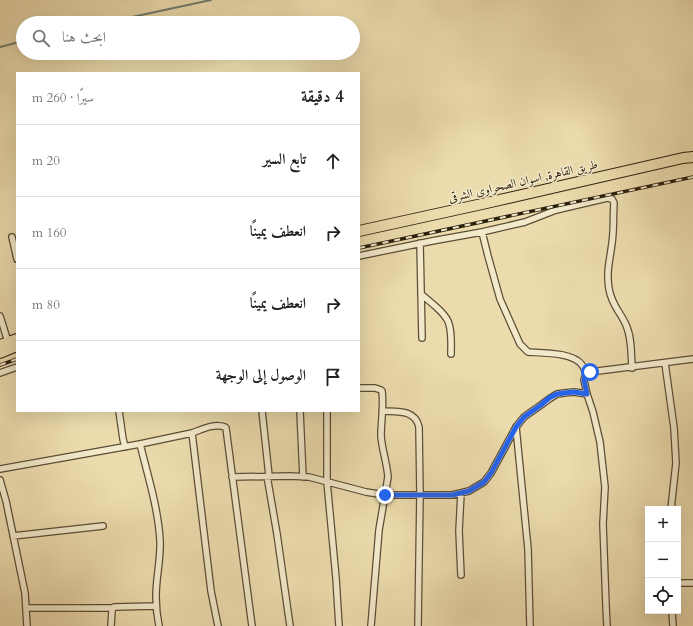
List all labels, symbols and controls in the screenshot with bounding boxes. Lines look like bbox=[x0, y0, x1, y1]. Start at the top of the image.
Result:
search box bbox=[16, 16, 360, 60]
icon: search bbox=[30, 27, 52, 49]
text: ابحث هنا bbox=[62, 27, 106, 47]
text: 4 دقيقة bbox=[301, 85, 344, 108]
text: سيرًا · 260 m bbox=[32, 89, 94, 107]
text: تابع السير bbox=[263, 149, 306, 169]
icon: ahead bbox=[322, 150, 344, 172]
text: 20 m bbox=[32, 152, 60, 170]
street label: طريق القاهرة, اسوان الصحراوى الشرقى bbox=[447, 156, 599, 206]
text: انعطف يمينًا bbox=[250, 221, 306, 241]
icon: right bbox=[322, 222, 344, 244]
text: 160 m bbox=[32, 224, 66, 242]
text: انعطف يمينًا bbox=[250, 293, 306, 313]
icon: right bbox=[322, 294, 344, 316]
text: 80 m bbox=[32, 296, 60, 314]
route start bbox=[581, 363, 599, 381]
text: الوصول إلى الوجهة bbox=[216, 365, 306, 385]
icon: arrive bbox=[322, 366, 344, 388]
route end bbox=[376, 486, 394, 504]
map controls bbox=[645, 506, 681, 614]
button: + bbox=[645, 506, 681, 542]
button: − bbox=[645, 542, 681, 578]
button: locate bbox=[645, 578, 681, 614]

